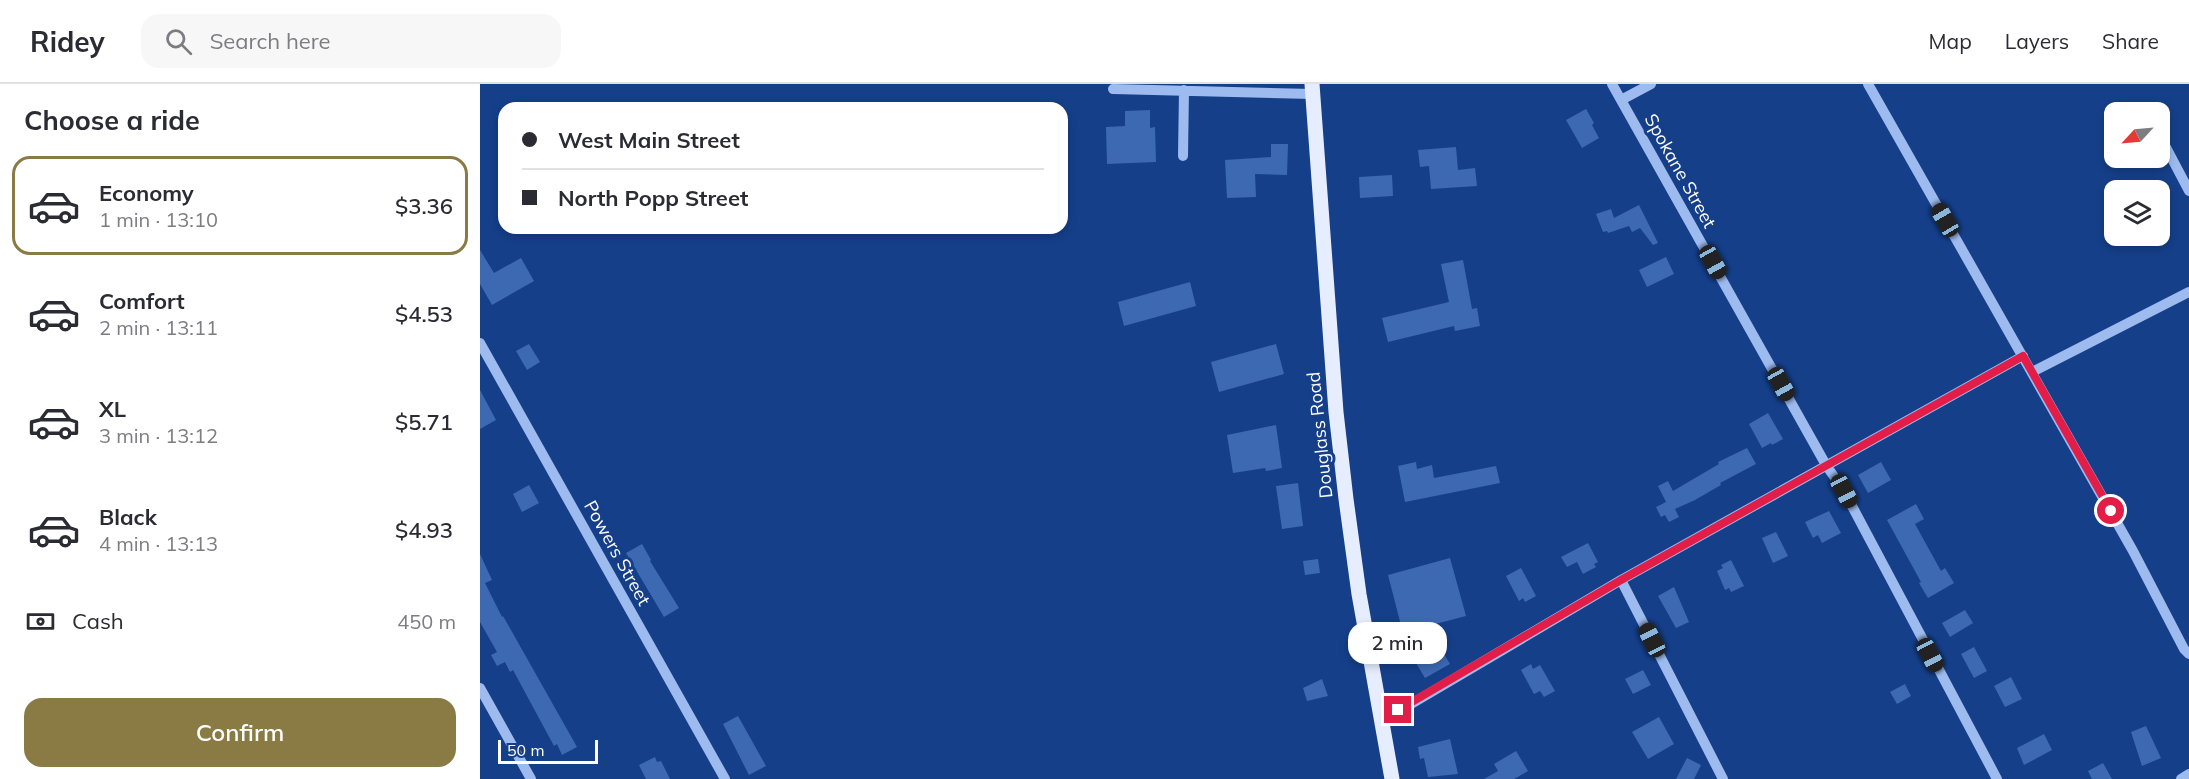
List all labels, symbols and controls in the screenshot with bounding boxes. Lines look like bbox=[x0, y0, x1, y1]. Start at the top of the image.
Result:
search box bbox=[141, 14, 561, 68]
text: Ridey bbox=[30, 24, 105, 59]
icon: search bbox=[162, 25, 195, 58]
text: Search here bbox=[210, 27, 331, 55]
text: Map bbox=[1929, 28, 1972, 54]
text: Layers bbox=[2005, 28, 2069, 54]
text: Share bbox=[2102, 28, 2159, 54]
north arrow bbox=[2104, 102, 2170, 168]
map controls bbox=[2104, 102, 2170, 246]
text: Choose a ride bbox=[24, 103, 200, 137]
street label: Spokane Street bbox=[1640, 110, 1721, 232]
text: West Main Street bbox=[558, 126, 740, 154]
icon: car bbox=[27, 179, 81, 233]
text: Economy bbox=[99, 179, 194, 207]
button: layers bbox=[2104, 180, 2170, 246]
text: North Popp Street bbox=[558, 184, 748, 212]
text: $3.36 bbox=[395, 192, 453, 220]
car bbox=[1928, 200, 1962, 240]
text: 1 min · 13:10 bbox=[99, 207, 218, 232]
car bbox=[1696, 242, 1730, 282]
icon: car bbox=[27, 287, 81, 341]
text: Comfort bbox=[99, 287, 185, 315]
text: $4.53 bbox=[395, 300, 453, 328]
text: 2 min · 13:11 bbox=[99, 315, 218, 340]
car bbox=[1764, 364, 1798, 404]
street label: Douglass Road bbox=[1301, 371, 1338, 499]
icon: car bbox=[27, 395, 81, 449]
text: XL bbox=[99, 395, 126, 423]
text: $5.71 bbox=[395, 408, 453, 436]
text: 3 min · 13:12 bbox=[99, 423, 218, 448]
car bbox=[1828, 471, 1860, 511]
street label: Powers Street bbox=[579, 496, 656, 609]
route start bbox=[2097, 497, 2124, 524]
icon: car bbox=[27, 503, 81, 557]
text: Black bbox=[99, 503, 157, 531]
text: $4.93 bbox=[395, 516, 453, 544]
text: 4 min · 13:13 bbox=[99, 531, 218, 556]
icon: cash bbox=[24, 605, 57, 638]
text: Cash bbox=[72, 607, 124, 635]
text: 450 m bbox=[397, 609, 456, 634]
car bbox=[1636, 620, 1668, 660]
callout: 2 min bbox=[1348, 623, 1448, 665]
text: 2 min bbox=[1372, 630, 1423, 655]
car bbox=[1914, 635, 1946, 675]
route end bbox=[1384, 696, 1411, 723]
button: Confirm bbox=[24, 698, 456, 767]
scale bar bbox=[498, 737, 598, 764]
text: 50 m bbox=[507, 740, 544, 760]

